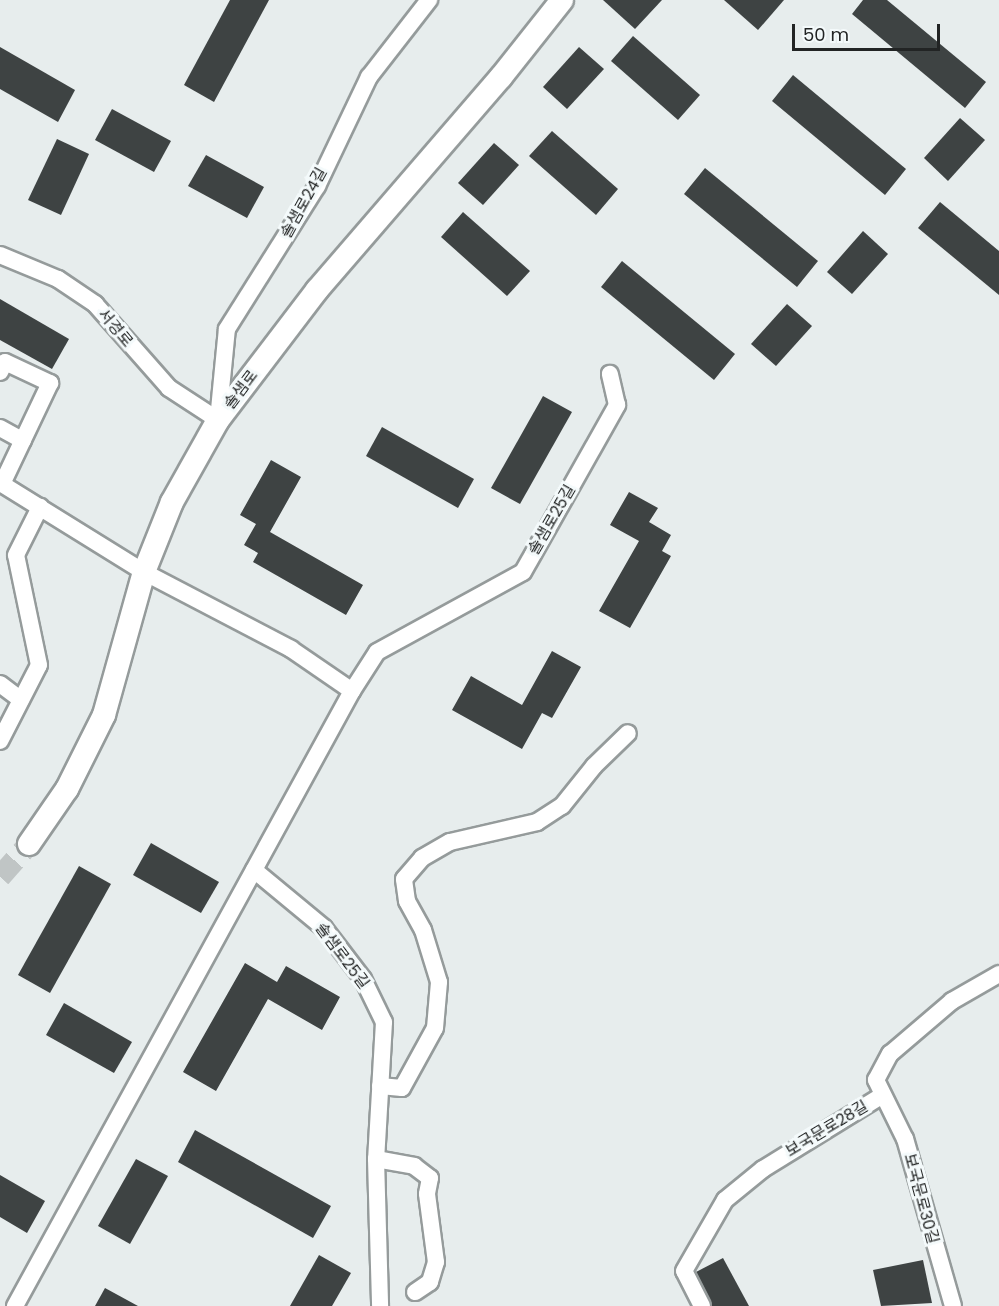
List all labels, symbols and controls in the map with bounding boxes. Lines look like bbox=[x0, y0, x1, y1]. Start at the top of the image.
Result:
scale bar bbox=[795, 12, 944, 50]
text: 50 m bbox=[803, 22, 849, 47]
street label: 솔샘로24길 bbox=[277, 164, 331, 242]
street label: 서경로 bbox=[93, 305, 137, 351]
street label: 솔샘로 bbox=[220, 367, 262, 413]
street label: 솔샘로25길 bbox=[524, 481, 580, 559]
street label: 솔샘로25길 bbox=[311, 919, 373, 993]
street label: 보국문로28길 bbox=[782, 1097, 872, 1161]
street label: 보국문로30길 bbox=[900, 1152, 942, 1246]

